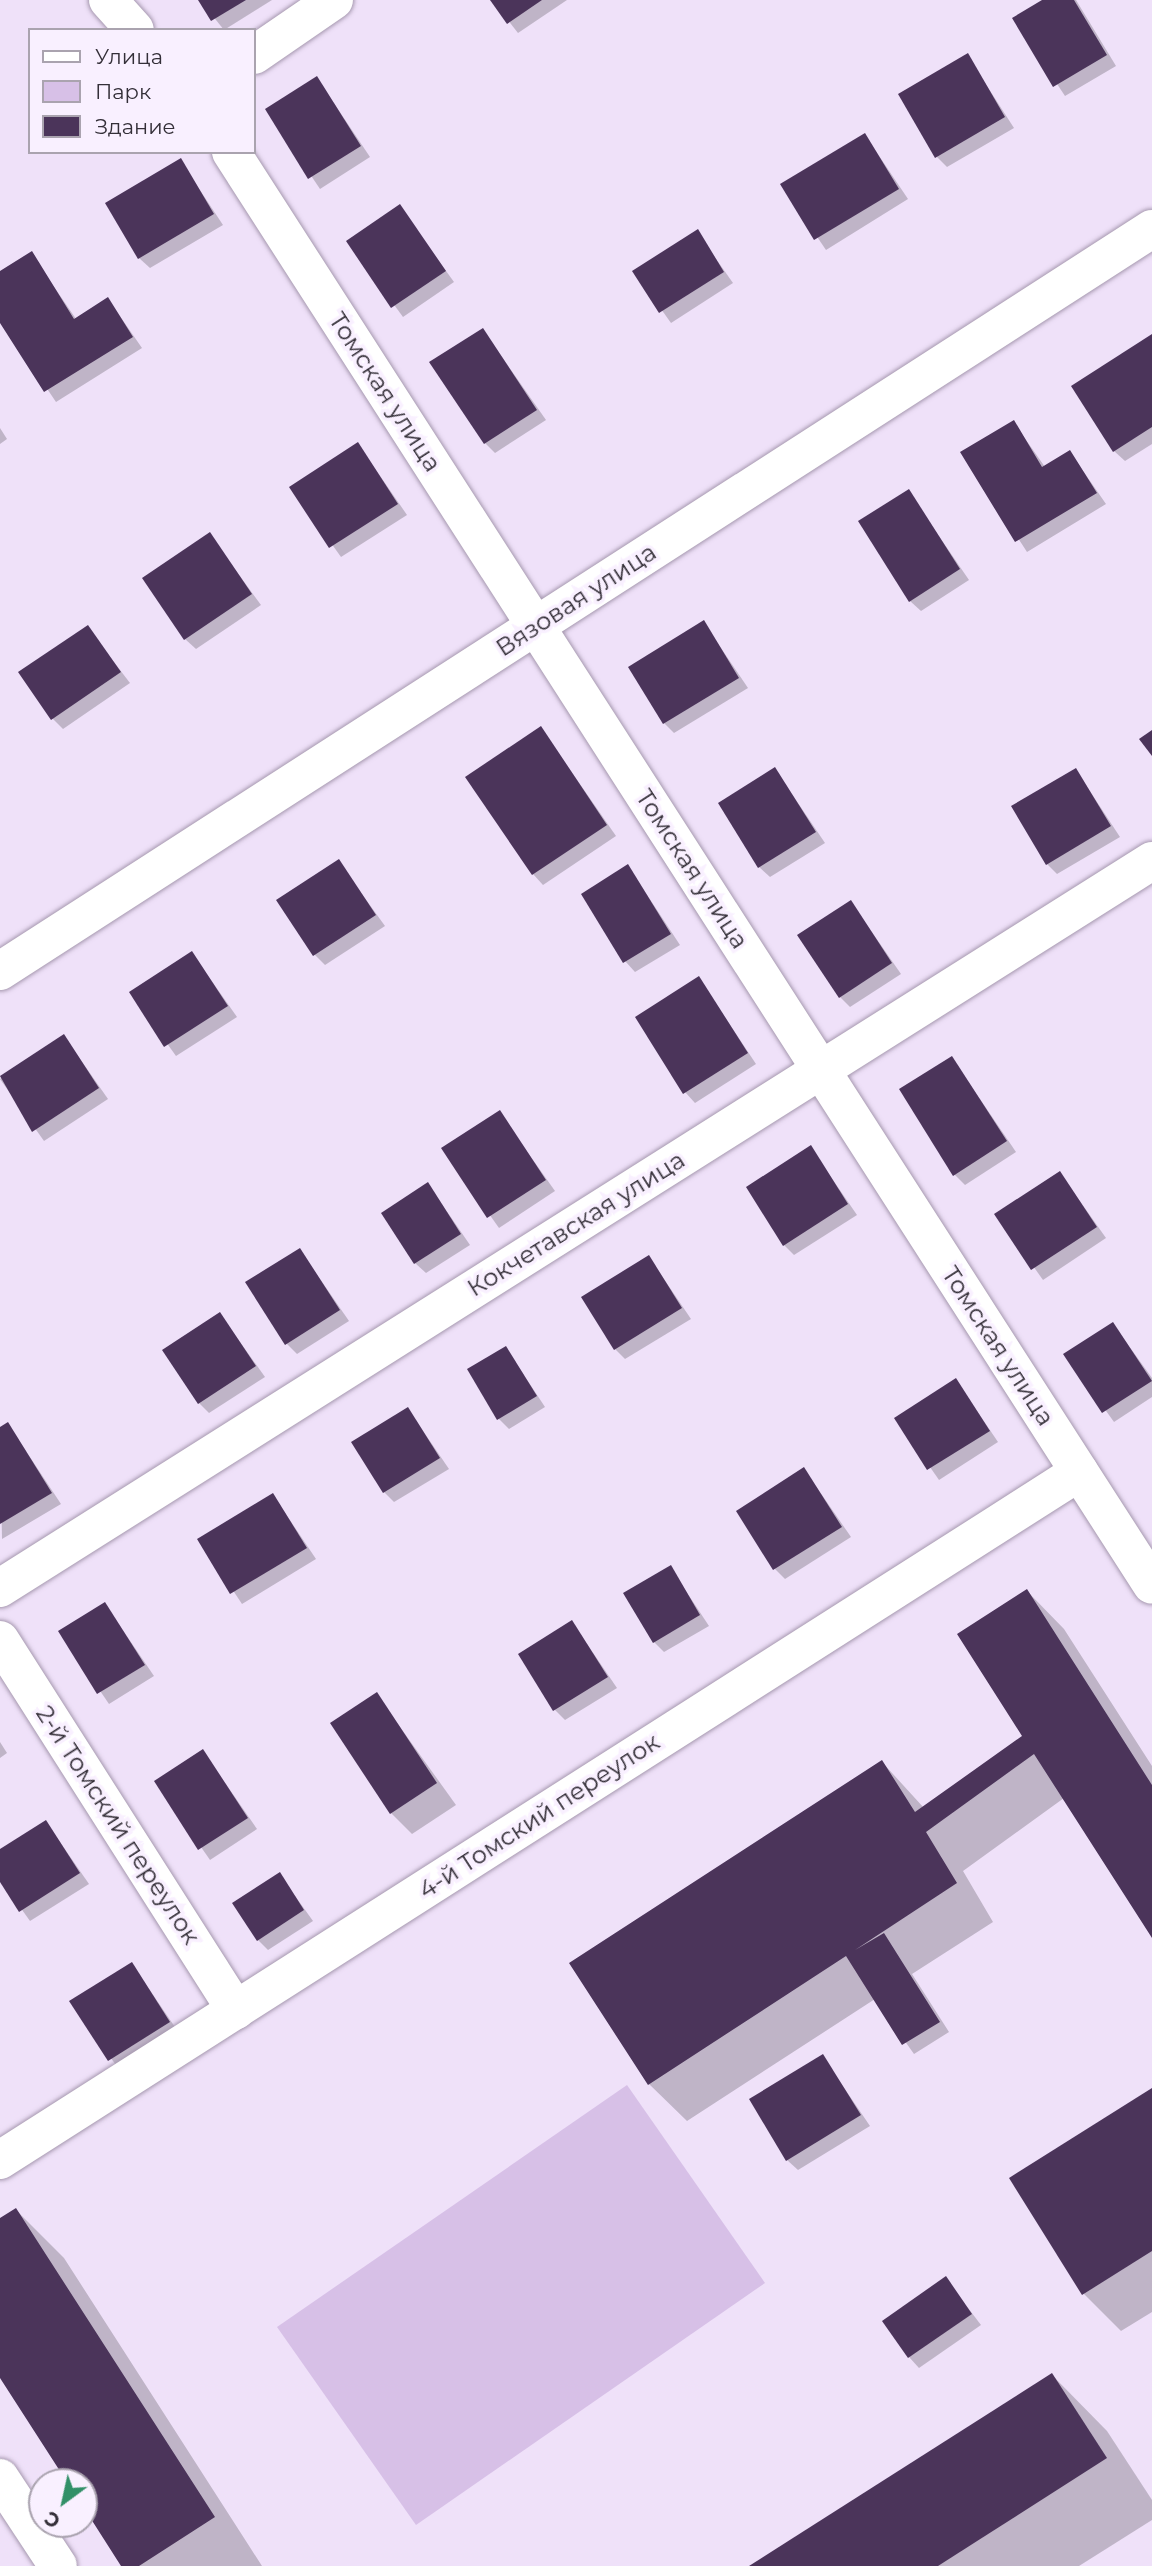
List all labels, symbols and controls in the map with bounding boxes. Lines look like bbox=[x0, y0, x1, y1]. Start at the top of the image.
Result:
legend bbox=[28, 28, 256, 154]
text: Улица bbox=[95, 44, 163, 69]
text: Парк bbox=[95, 79, 151, 104]
text: Здание bbox=[95, 114, 176, 139]
street label: Томская улица bbox=[323, 307, 447, 477]
street label: Вязовая улица bbox=[491, 538, 661, 662]
street label: Томская улица bbox=[630, 784, 754, 954]
street label: Кокчетавская улица bbox=[462, 1145, 690, 1303]
street label: Томская улица bbox=[936, 1261, 1060, 1431]
street label: 2-й Томский переулок bbox=[30, 1700, 206, 1950]
street label: 4-й Томский переулок bbox=[413, 1727, 665, 1905]
north arrow bbox=[28, 2468, 98, 2538]
text: С bbox=[40, 2506, 64, 2533]

